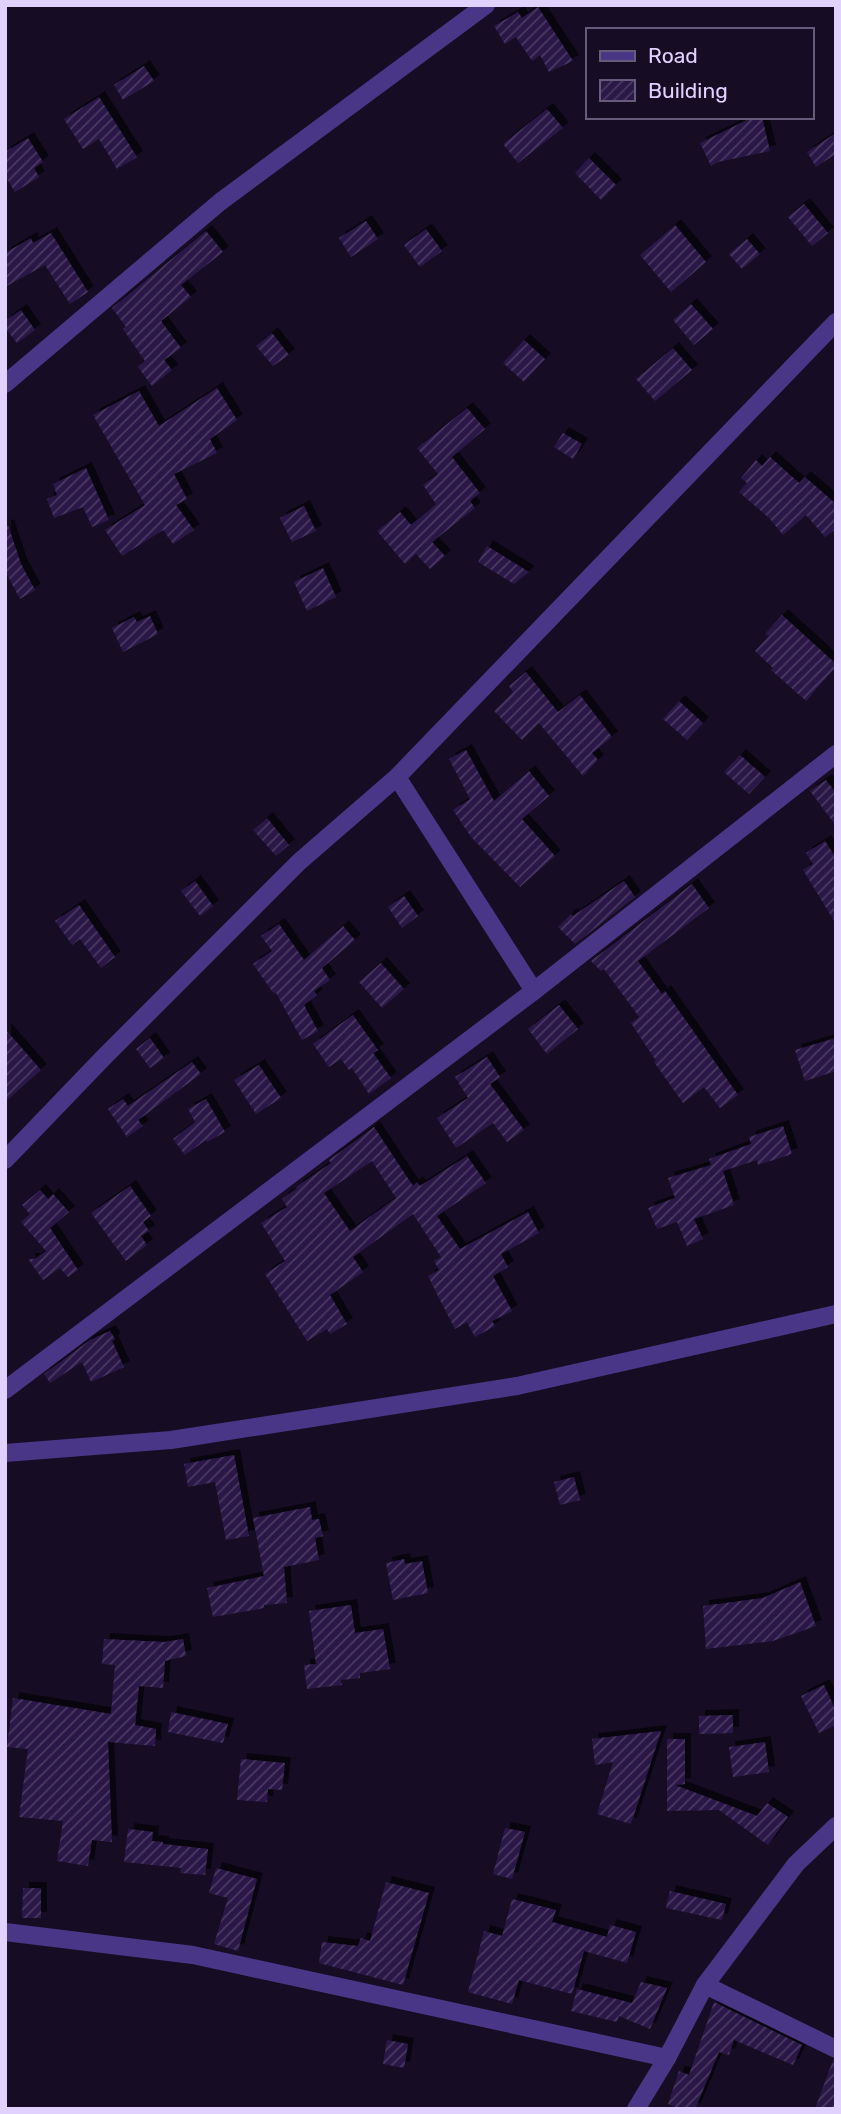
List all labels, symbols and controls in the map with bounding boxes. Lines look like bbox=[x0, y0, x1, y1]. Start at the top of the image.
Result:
legend bbox=[586, 28, 813, 119]
text: Road bbox=[648, 43, 698, 68]
text: Building bbox=[648, 78, 728, 103]

